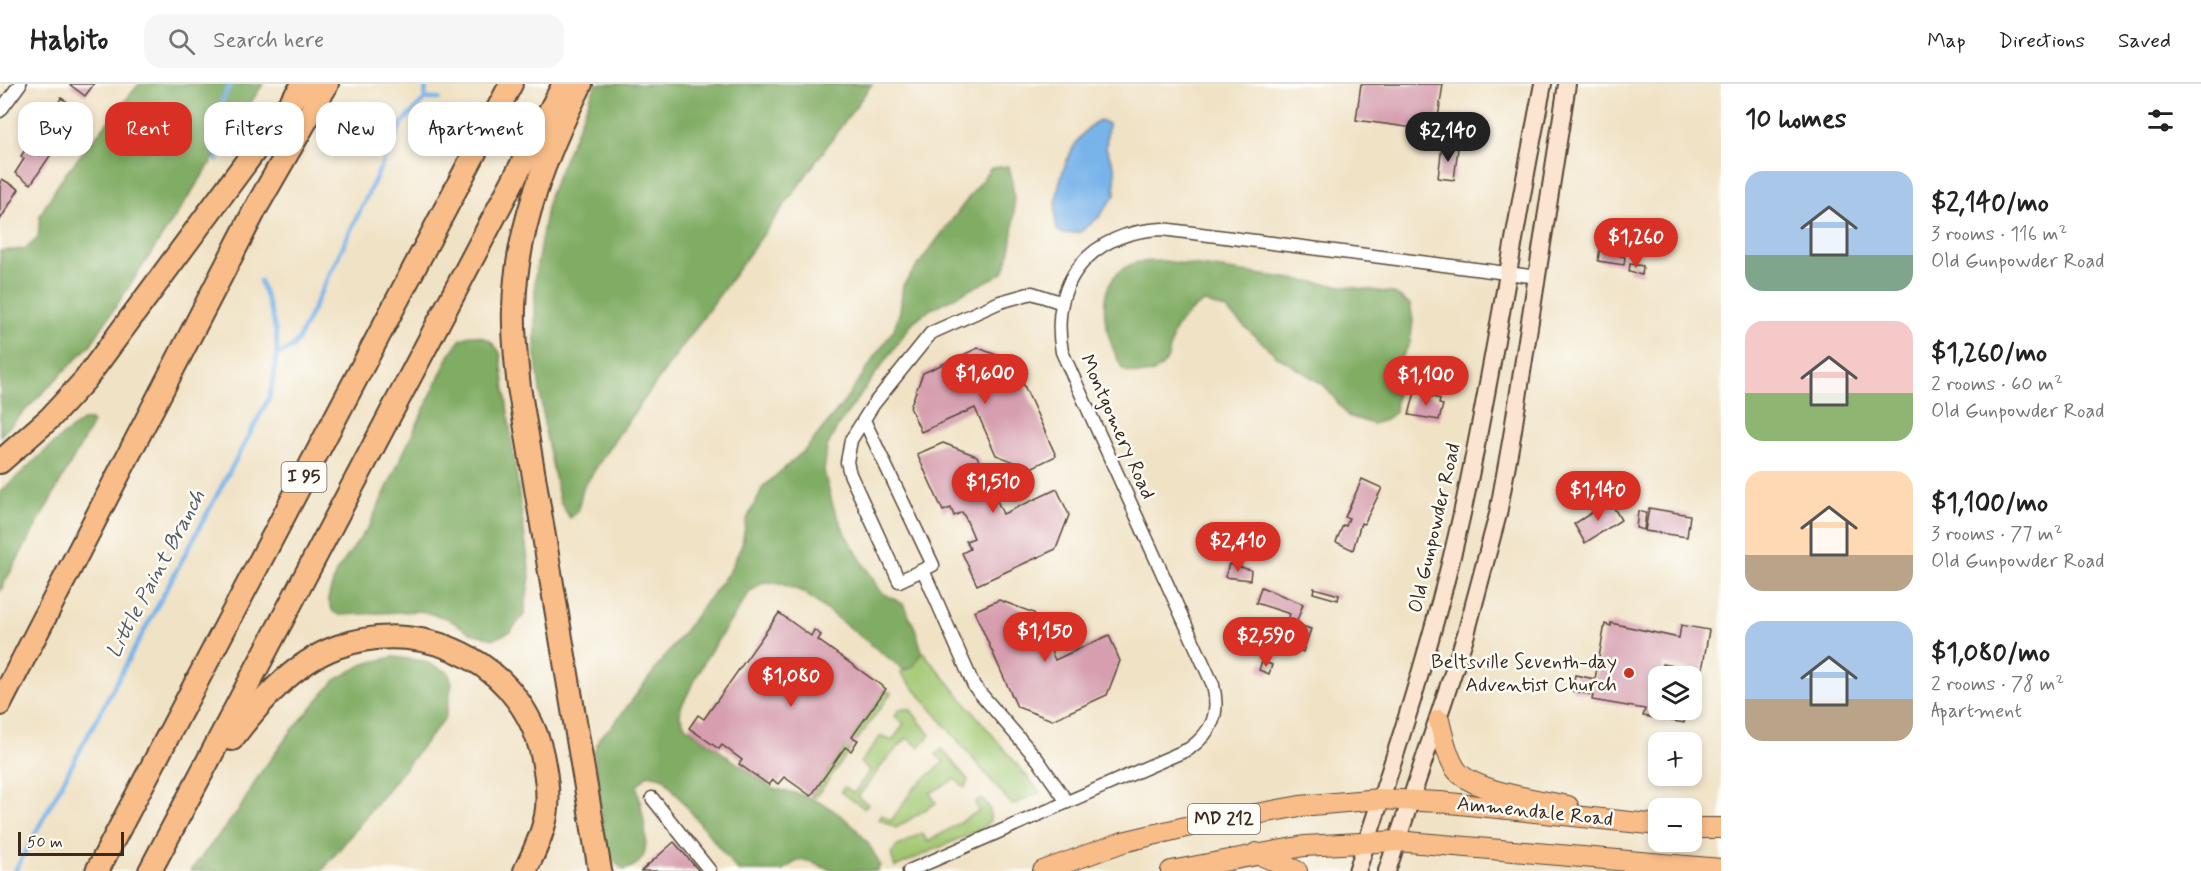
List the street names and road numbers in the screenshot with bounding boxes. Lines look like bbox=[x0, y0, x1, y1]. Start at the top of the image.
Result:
street label: Montgomery Road bbox=[1073, 350, 1161, 504]
street label: Old Gunpowder Road bbox=[1402, 440, 1468, 616]
road number: I 95 bbox=[282, 462, 326, 492]
street label: Ammendale Road bbox=[1456, 790, 1614, 834]
road number: MD 212 bbox=[1188, 804, 1260, 834]

